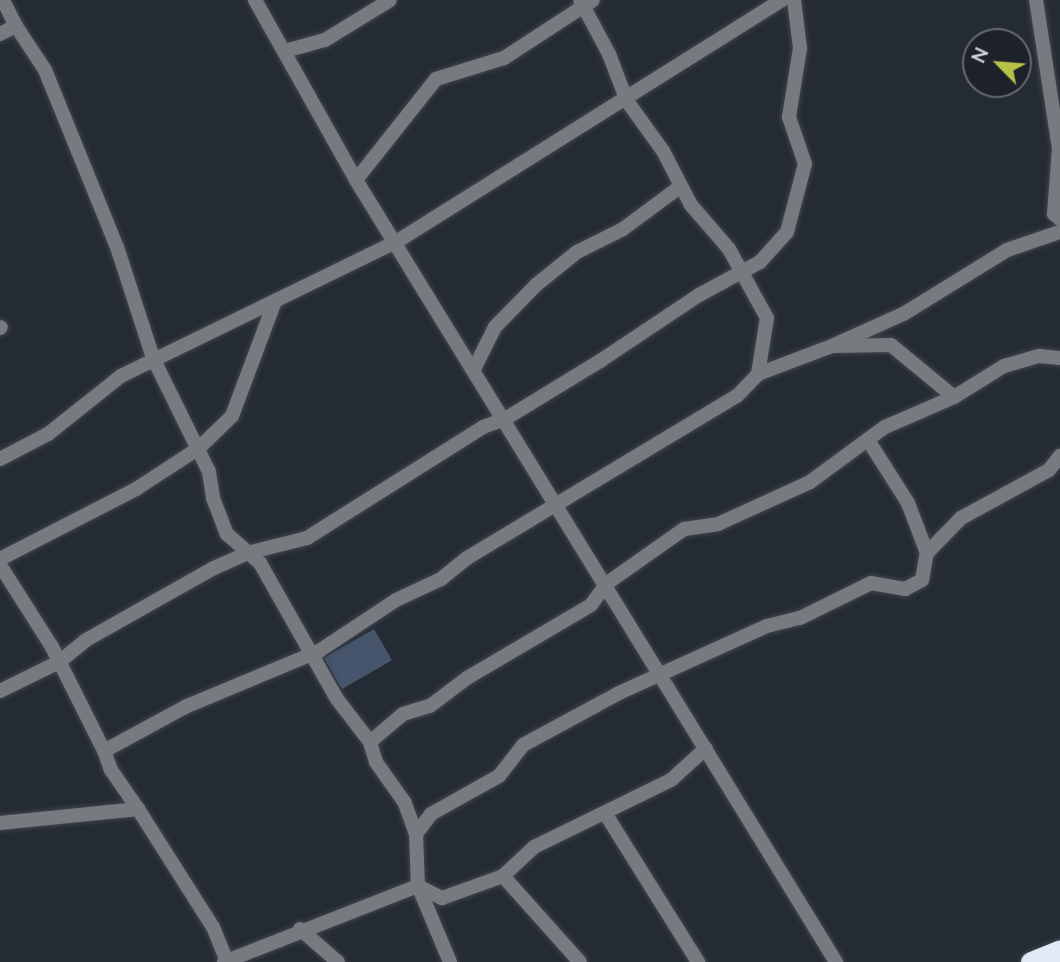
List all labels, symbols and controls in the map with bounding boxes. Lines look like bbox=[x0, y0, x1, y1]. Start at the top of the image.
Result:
north arrow bbox=[962, 28, 1032, 98]
text: N bbox=[966, 43, 994, 67]

